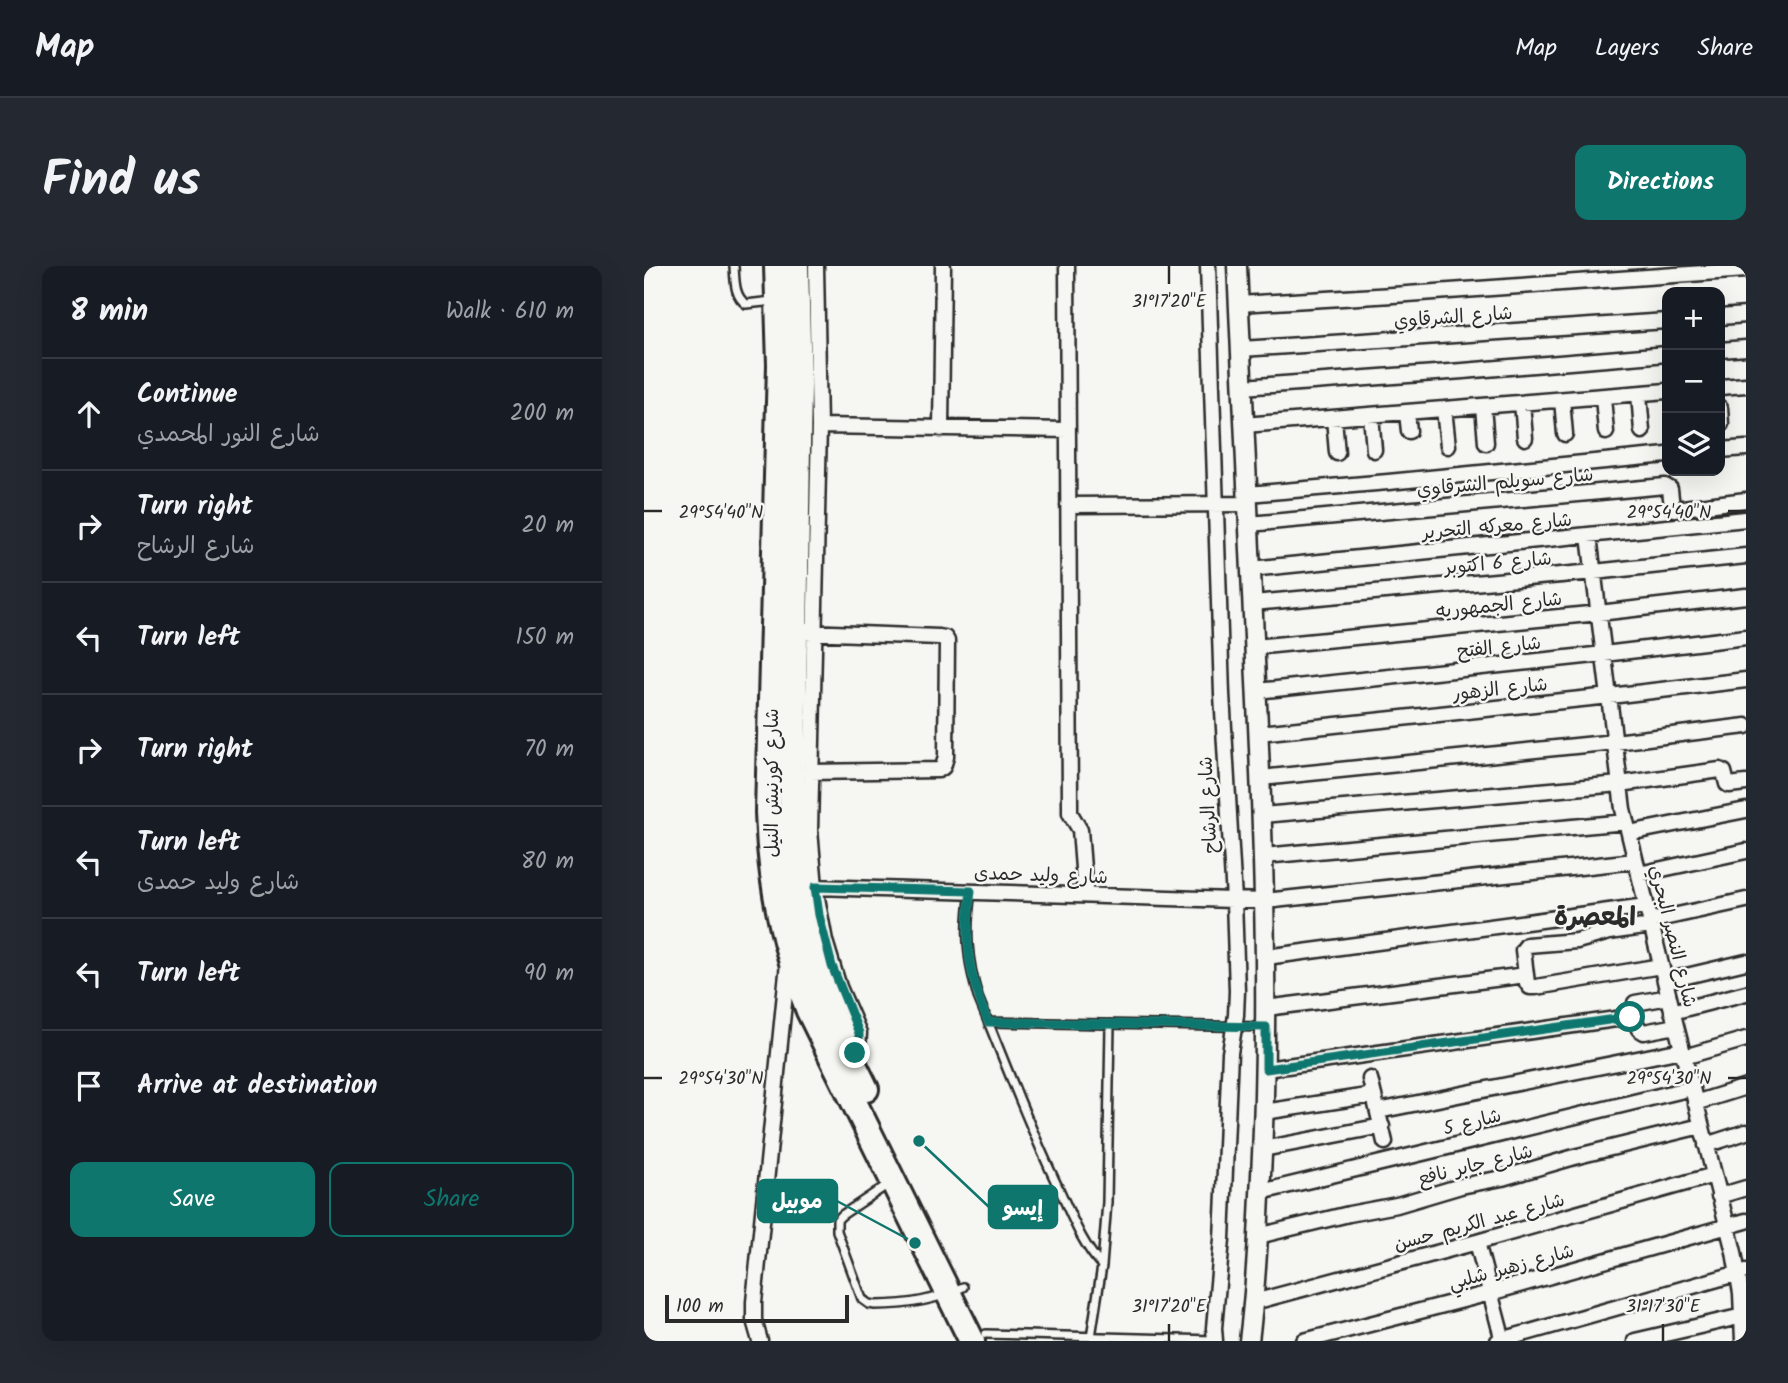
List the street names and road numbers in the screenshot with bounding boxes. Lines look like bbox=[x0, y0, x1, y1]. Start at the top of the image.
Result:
street label: شارع الشرقاوي bbox=[1393, 299, 1514, 337]
street label: شارع سويلم الشرقاوي bbox=[1416, 460, 1595, 506]
street label: شارع معركه التحرير bbox=[1419, 505, 1573, 549]
street label: شارع 6 اكتوبر bbox=[1441, 544, 1553, 584]
street label: شارع الجمهوريه bbox=[1435, 584, 1564, 628]
street label: شارع الفتح bbox=[1456, 629, 1543, 667]
street label: شارع الزهور bbox=[1450, 670, 1549, 710]
street label: شارع كورنيش النيل bbox=[758, 708, 788, 858]
street label: شارع الرشاح bbox=[1191, 756, 1227, 854]
street label: شارع وليد حمدى bbox=[973, 859, 1108, 893]
street label: شارع النصر البحري bbox=[1640, 862, 1704, 1011]
street label: شارع 5 bbox=[1440, 1101, 1505, 1145]
street label: شارع جابر نافع bbox=[1415, 1137, 1536, 1195]
street label: شارع عبد الكريم حسن bbox=[1391, 1186, 1568, 1260]
street label: شارع زهير شلبي bbox=[1445, 1237, 1578, 1299]

